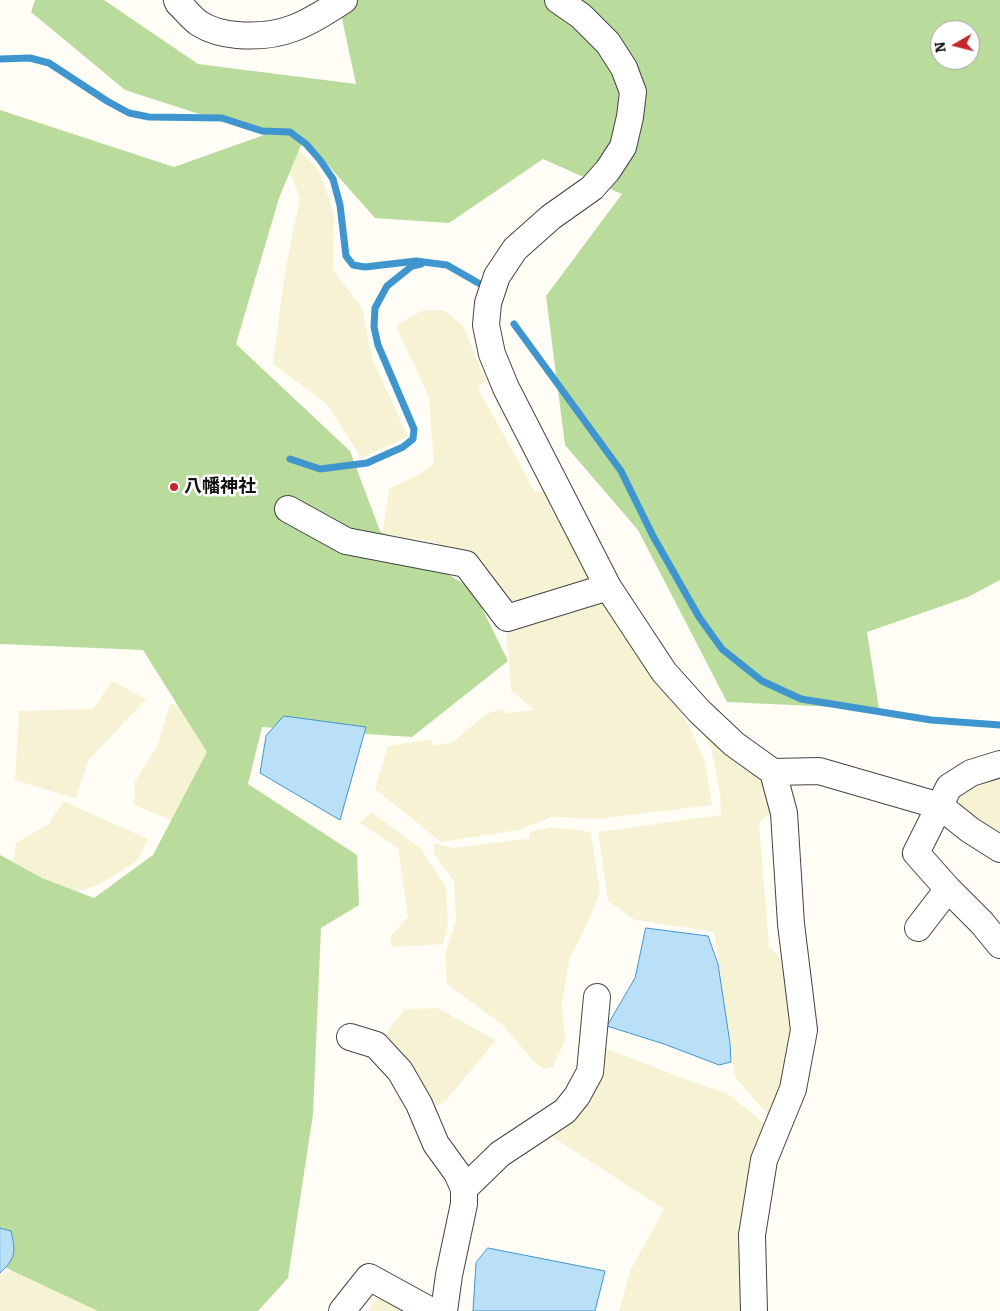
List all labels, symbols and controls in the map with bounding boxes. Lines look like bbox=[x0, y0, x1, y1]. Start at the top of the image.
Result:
north arrow bbox=[930, 20, 980, 70]
text: N bbox=[931, 40, 950, 54]
place label: 八幡神社 bbox=[184, 476, 256, 498]
marker: 八幡神社 bbox=[168, 481, 180, 493]

